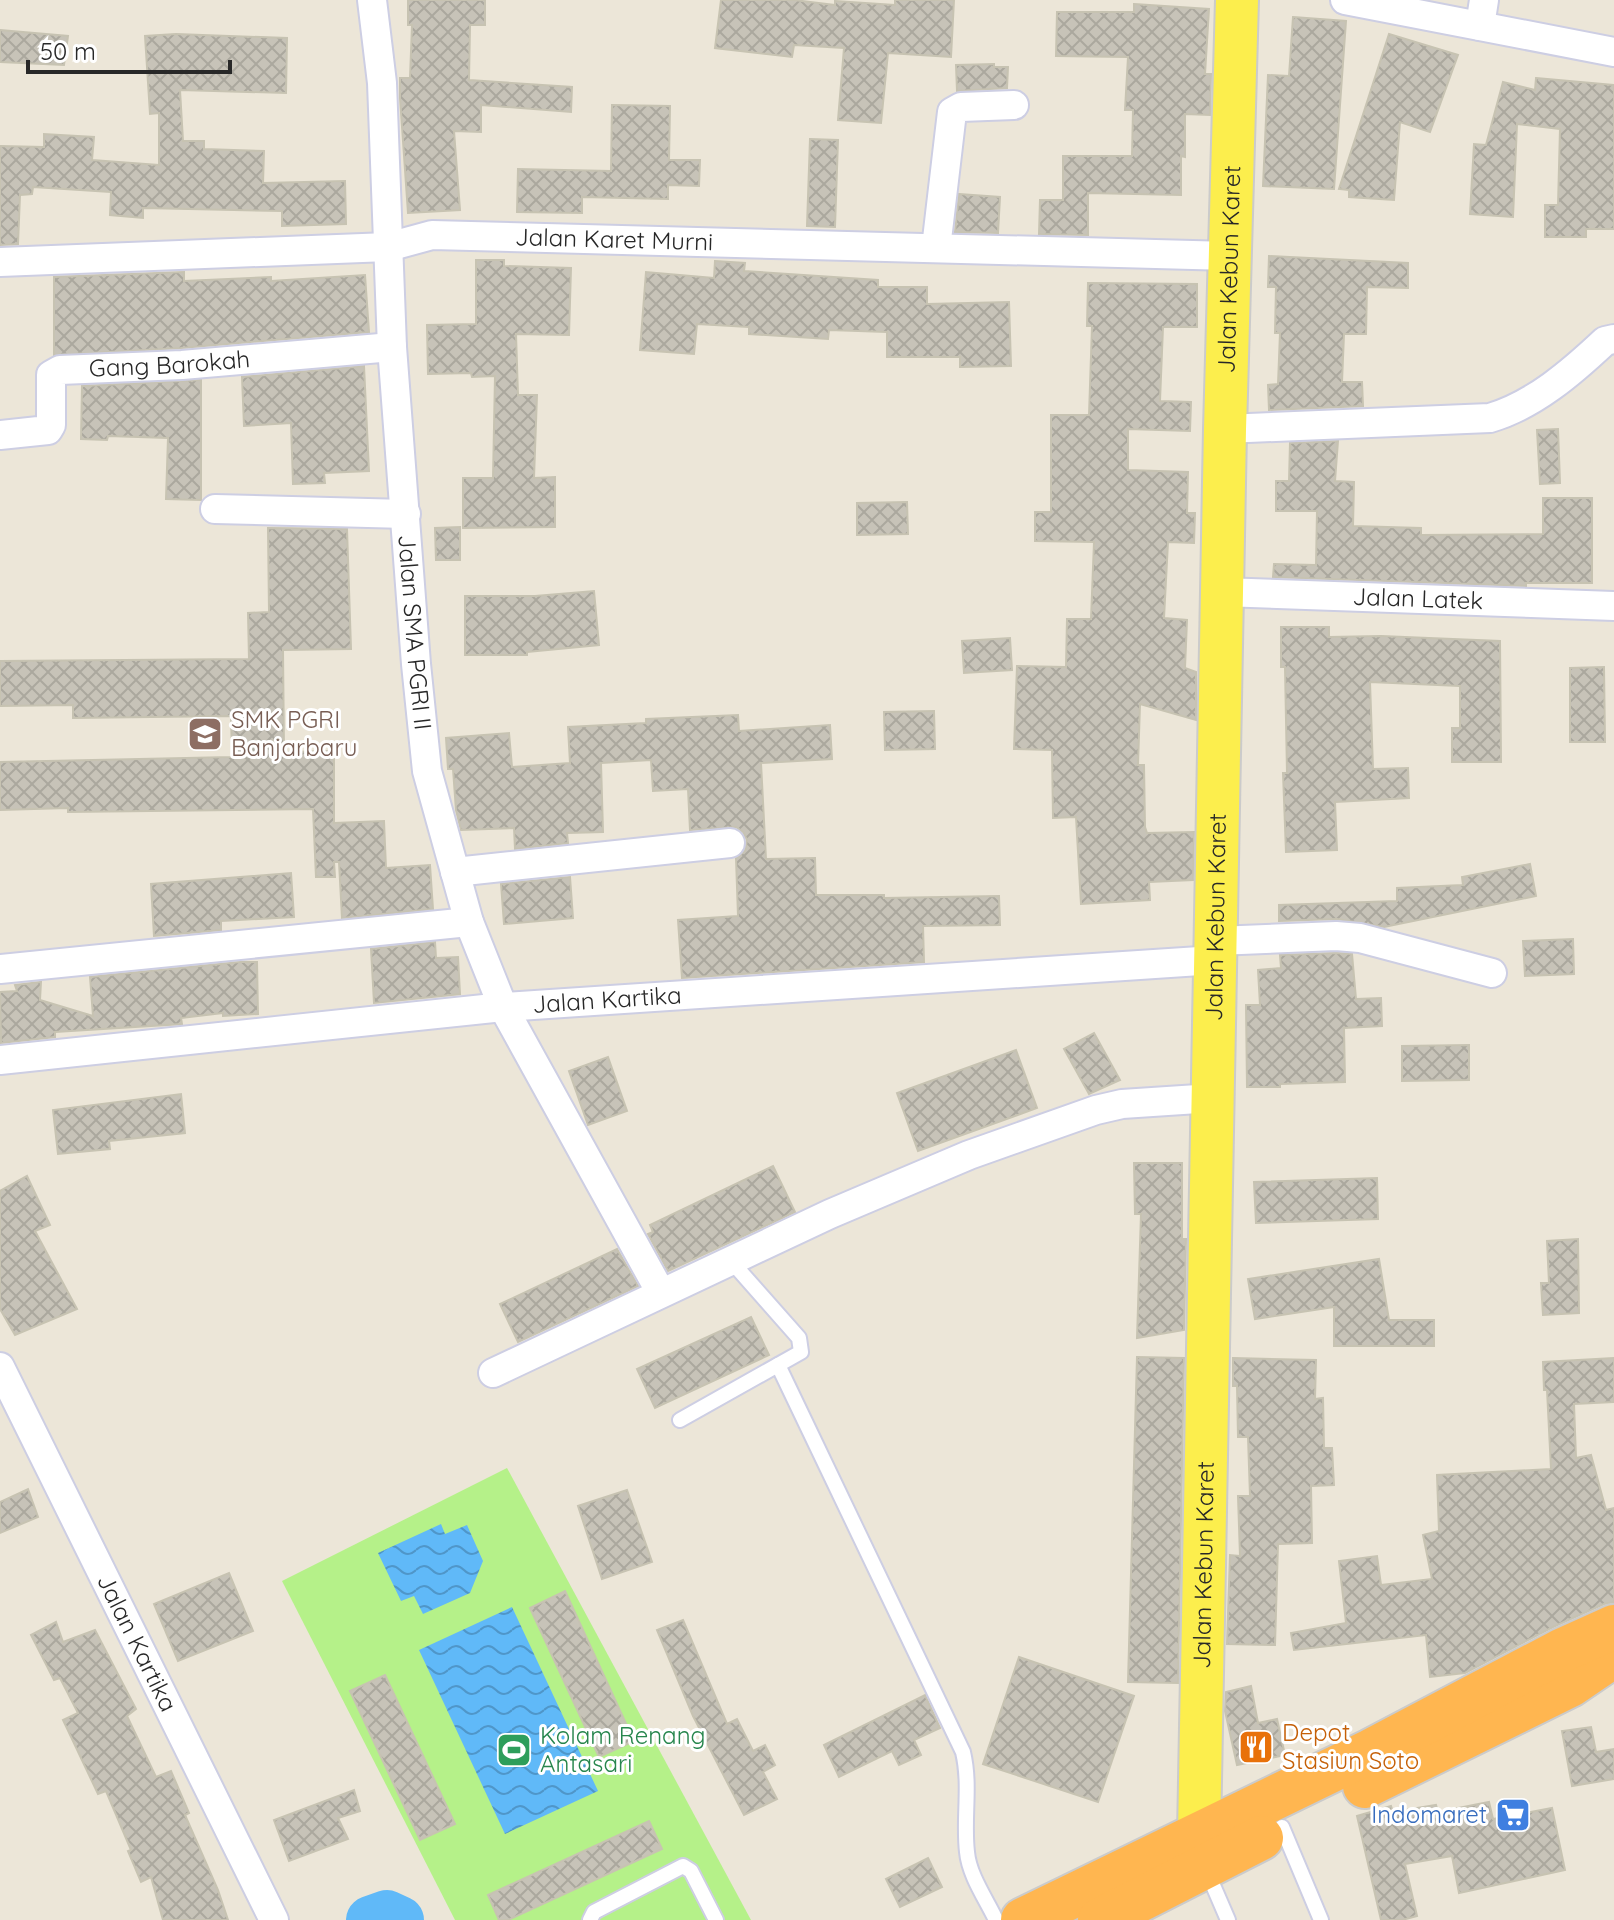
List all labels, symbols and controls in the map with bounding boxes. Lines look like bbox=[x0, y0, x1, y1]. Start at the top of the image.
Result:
scale bar bbox=[28, 24, 230, 74]
text: 50 m bbox=[40, 36, 96, 66]
street label: Jalan Kebun Karet bbox=[1211, 165, 1246, 374]
street label: Jalan Karet Murni bbox=[515, 221, 714, 256]
street label: Gang Barokah bbox=[88, 343, 251, 383]
street label: Jalan SMA PGRI II bbox=[392, 534, 439, 731]
street label: Jalan Latek bbox=[1352, 581, 1484, 615]
place label: SMK PGRI Banjarbaru bbox=[231, 704, 357, 762]
school or university icon: SMK PGRI Banjarbaru bbox=[186, 715, 224, 753]
street label: Jalan Kebun Karet bbox=[1198, 813, 1232, 1021]
street label: Jalan Kartika bbox=[531, 979, 682, 1019]
street label: Jalan Kebun Karet bbox=[1186, 1461, 1220, 1669]
street label: Jalan Kartika bbox=[91, 1569, 184, 1716]
place label: Depot Stasiun Soto bbox=[1282, 1717, 1419, 1775]
place label: Kolam Renang Antasari bbox=[540, 1720, 705, 1778]
restaurant icon: Depot Stasiun Soto bbox=[1237, 1728, 1275, 1766]
sports icon: Kolam Renang Antasari bbox=[495, 1731, 533, 1769]
supermarket icon: Indomaret bbox=[1494, 1796, 1532, 1834]
place label: Indomaret bbox=[1371, 1799, 1487, 1829]

